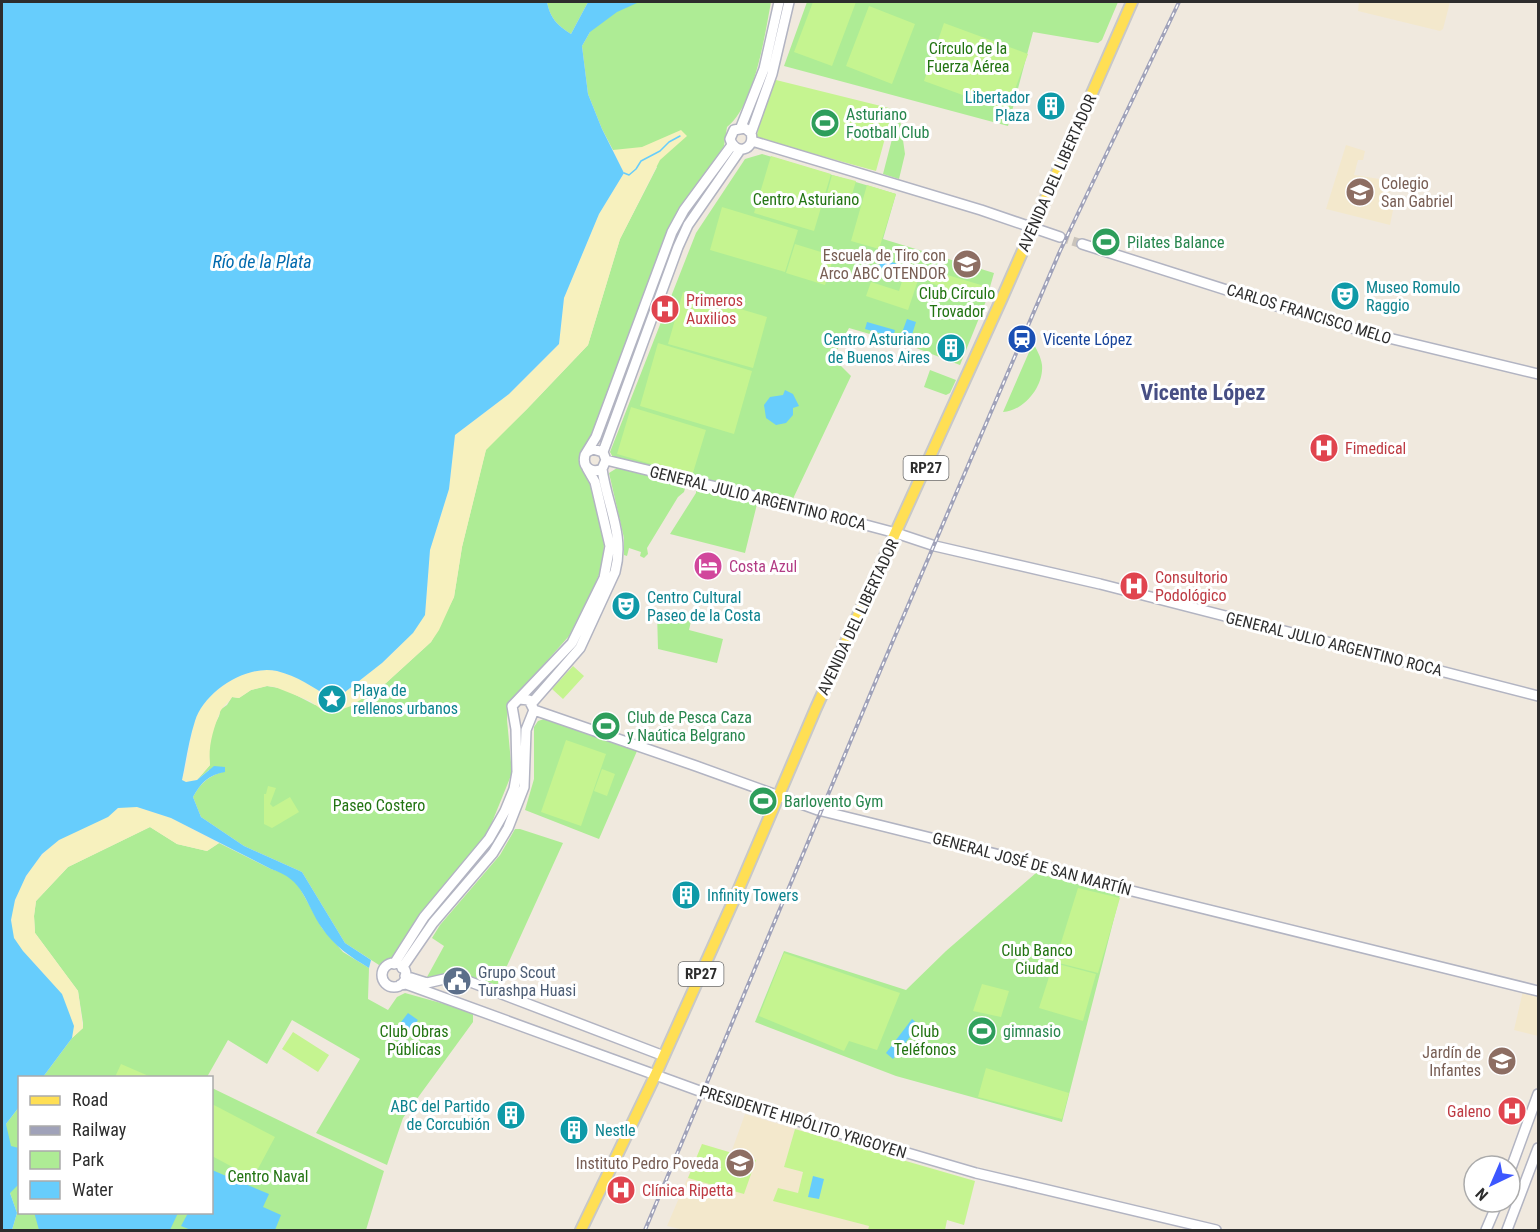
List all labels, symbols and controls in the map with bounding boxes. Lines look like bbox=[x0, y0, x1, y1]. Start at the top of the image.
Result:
park label: Círculo de la Fuerza Aérea bbox=[927, 39, 1009, 76]
place label: Libertador Plaza bbox=[965, 88, 1030, 125]
building icon: Libertador Plaza bbox=[1035, 90, 1067, 122]
street label: AVENIDA DEL LIBERTADOR bbox=[1014, 91, 1100, 255]
place label: Asturiano Football Club bbox=[846, 105, 929, 142]
sports icon: Asturiano Football Club bbox=[809, 107, 841, 139]
place label: Colegio San Gabriel bbox=[1381, 174, 1453, 211]
school or university icon: Colegio San Gabriel bbox=[1344, 176, 1376, 208]
park label: Centro Asturiano bbox=[753, 190, 859, 209]
sports icon: Pilates Balance bbox=[1090, 226, 1122, 258]
place label: Pilates Balance bbox=[1127, 233, 1224, 252]
place label: Escuela de Tiro con Arco ABC OTENDOR bbox=[819, 246, 947, 283]
school or university icon: Escuela de Tiro con Arco ABC OTENDOR bbox=[951, 248, 983, 280]
water label: Río de la Plata bbox=[212, 251, 312, 272]
place label: Museo Romulo Raggio bbox=[1366, 278, 1460, 315]
street label: CARLOS FRANCISCO MELO bbox=[1224, 280, 1394, 348]
theatre icon: Museo Romulo Raggio bbox=[1329, 280, 1361, 312]
park label: Club Círculo Trovador bbox=[919, 284, 995, 321]
place label: Primeros Auxilios bbox=[686, 291, 743, 328]
hospital icon: Primeros Auxilios bbox=[649, 293, 681, 325]
station icon: Vicente López bbox=[1006, 323, 1038, 355]
place label: Centro Asturiano de Buenos Aires bbox=[824, 330, 930, 367]
place label: Vicente López bbox=[1043, 330, 1132, 349]
building icon: Centro Asturiano de Buenos Aires bbox=[935, 332, 967, 364]
district label: Vicente López bbox=[1141, 380, 1266, 405]
hospital icon: Fimedical bbox=[1308, 432, 1340, 464]
place label: Fimedical bbox=[1345, 439, 1406, 458]
road number: RP27 bbox=[904, 456, 948, 480]
street label: GENERAL JULIO ARGENTINO ROCA bbox=[648, 462, 868, 534]
street label: AVENIDA DEL LIBERTADOR bbox=[813, 536, 903, 698]
hotel icon: Costa Azul bbox=[692, 550, 724, 582]
place label: Costa Azul bbox=[729, 557, 797, 576]
place label: Consultorio Podológico bbox=[1155, 568, 1228, 605]
hospital icon: Consultorio Podológico bbox=[1118, 570, 1150, 602]
place label: Centro Cultural Paseo de la Costa bbox=[647, 588, 761, 625]
theatre icon: Centro Cultural Paseo de la Costa bbox=[610, 590, 642, 622]
street label: GENERAL JULIO ARGENTINO ROCA bbox=[1224, 608, 1444, 680]
place label: Playa de rellenos urbanos bbox=[353, 681, 458, 718]
place icon: Playa de rellenos urbanos bbox=[316, 683, 348, 715]
place label: Club de Pesca Caza y Naútica Belgrano bbox=[627, 708, 752, 745]
sports icon: Club de Pesca Caza y Naútica Belgrano bbox=[590, 710, 622, 742]
sports icon: Barlovento Gym bbox=[747, 785, 779, 817]
place label: Barlovento Gym bbox=[784, 792, 883, 811]
park label: Paseo Costero bbox=[333, 796, 425, 815]
street label: GENERAL JOSÉ DE SAN MARTÍN bbox=[931, 828, 1133, 900]
building icon: Infinity Towers bbox=[670, 879, 702, 911]
place label: Infinity Towers bbox=[707, 886, 798, 905]
park label: Club Banco Ciudad bbox=[1001, 941, 1073, 978]
road number: RP27 bbox=[678, 962, 724, 986]
place label: Grupo Scout Turashpa Huasi bbox=[478, 963, 576, 1000]
public building icon: Grupo Scout Turashpa Huasi bbox=[441, 965, 473, 997]
sports icon: gimnasio bbox=[966, 1015, 998, 1047]
park label: Club Obras Públicas bbox=[379, 1022, 449, 1059]
park label: Club Teléfonos bbox=[894, 1022, 956, 1059]
place label: gimnasio bbox=[1003, 1022, 1061, 1041]
place label: Jardín de Infantes bbox=[1422, 1043, 1481, 1080]
school or university icon: Jardín de Infantes bbox=[1486, 1045, 1518, 1077]
legend bbox=[18, 1076, 213, 1214]
street label: PRESIDENTE HIPÓLITO YRIGOYEN bbox=[697, 1080, 909, 1163]
text: Road bbox=[72, 1089, 108, 1110]
hospital icon: Galeno bbox=[1496, 1095, 1528, 1127]
place label: ABC del Partido de Corcubión bbox=[390, 1097, 490, 1134]
building icon: ABC del Partido de Corcubión bbox=[495, 1099, 527, 1131]
place label: Galeno bbox=[1447, 1102, 1491, 1121]
building icon: Nestle bbox=[558, 1114, 590, 1146]
text: Railway bbox=[72, 1119, 127, 1140]
place label: Nestle bbox=[595, 1121, 636, 1140]
school or university icon: Instituto Pedro Poveda bbox=[724, 1147, 756, 1179]
text: Park bbox=[72, 1149, 104, 1170]
place label: Instituto Pedro Poveda bbox=[576, 1154, 719, 1173]
north arrow bbox=[1462, 1154, 1522, 1214]
park label: Centro Naval bbox=[228, 1167, 309, 1186]
hospital icon: Clínica Ripetta bbox=[605, 1174, 637, 1206]
text: Water bbox=[72, 1179, 114, 1200]
place label: Clínica Ripetta bbox=[642, 1181, 733, 1200]
text: N bbox=[1472, 1184, 1492, 1205]

